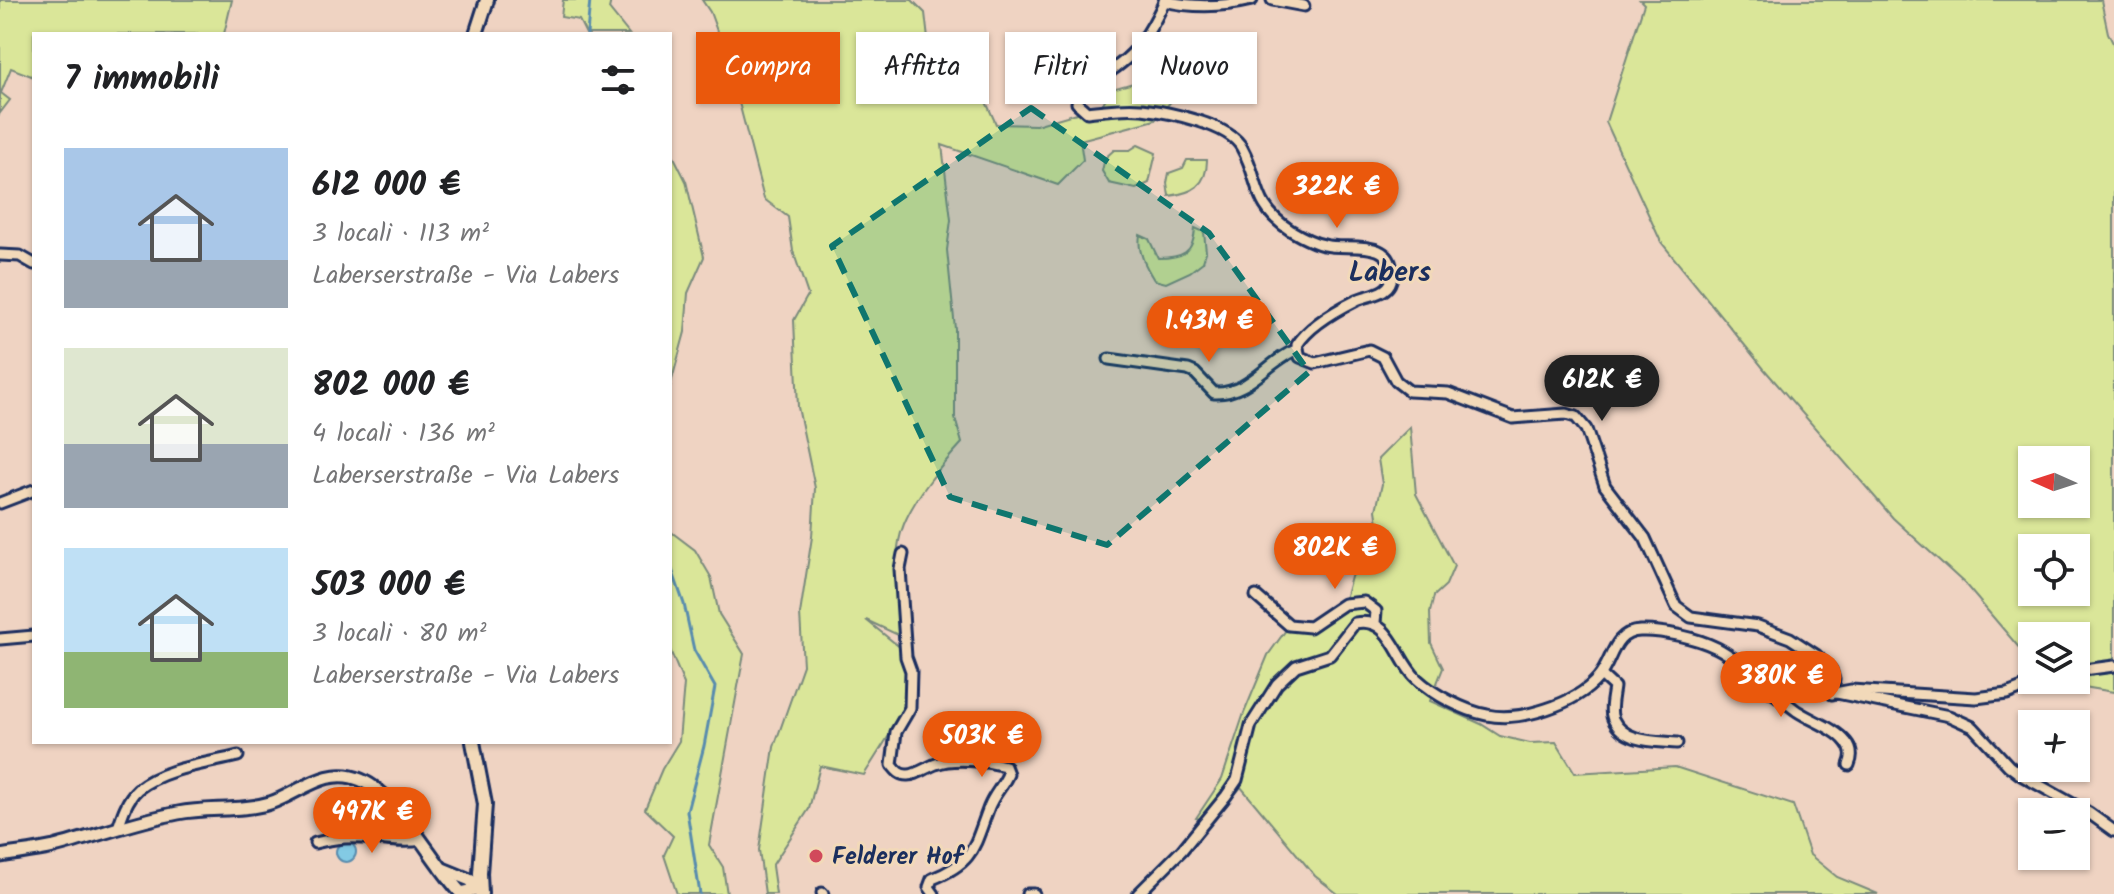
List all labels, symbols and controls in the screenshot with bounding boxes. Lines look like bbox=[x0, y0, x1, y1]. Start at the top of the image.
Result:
chip: Compra bbox=[696, 32, 840, 104]
chip: Affitta bbox=[856, 32, 989, 104]
chip: Filtri bbox=[1005, 32, 1116, 104]
chip: Nuovo bbox=[1132, 32, 1257, 104]
text: 7 immobili bbox=[64, 53, 219, 107]
icon: filters bbox=[596, 58, 640, 102]
text: 612 000 € bbox=[312, 159, 461, 213]
pin: 322K € bbox=[1272, 162, 1402, 230]
text: 322K € bbox=[1294, 167, 1380, 209]
icon: home bbox=[128, 180, 224, 276]
text: 3 locali · 113 m² bbox=[312, 213, 489, 255]
district label: Labers bbox=[1349, 251, 1431, 296]
text: Laberserstraße - Via Labers bbox=[312, 255, 619, 297]
pin: 1.43M € bbox=[1135, 296, 1283, 364]
text: 1.43M € bbox=[1165, 301, 1253, 343]
pin: 612K € bbox=[1537, 355, 1667, 423]
text: 802 000 € bbox=[312, 359, 469, 413]
text: 612K € bbox=[1562, 360, 1642, 402]
icon: home bbox=[128, 380, 224, 476]
text: 4 locali · 136 m² bbox=[312, 413, 495, 455]
north arrow bbox=[2018, 446, 2090, 518]
map controls bbox=[2018, 446, 2090, 870]
text: Laberserstraße - Via Labers bbox=[312, 455, 619, 497]
pin: 802K € bbox=[1270, 523, 1400, 591]
text: 802K € bbox=[1292, 528, 1378, 570]
button: locate bbox=[2018, 534, 2090, 606]
text: 503 000 € bbox=[312, 559, 465, 613]
icon: home bbox=[128, 580, 224, 676]
text: 3 locali · 80 m² bbox=[312, 613, 487, 655]
button: layers bbox=[2018, 622, 2090, 694]
pin: 380K € bbox=[1716, 651, 1846, 719]
text: Laberserstraße - Via Labers bbox=[312, 655, 619, 697]
text: 380K € bbox=[1738, 656, 1824, 698]
button: + bbox=[2018, 710, 2090, 782]
pin: 503K € bbox=[917, 711, 1047, 779]
text: 503K € bbox=[941, 716, 1023, 758]
pin: 497K € bbox=[307, 787, 437, 855]
text: 497K € bbox=[331, 792, 413, 834]
button: − bbox=[2018, 798, 2090, 870]
place label: Felderer Hof bbox=[832, 838, 966, 877]
marker: Felderer Hof bbox=[807, 847, 825, 865]

